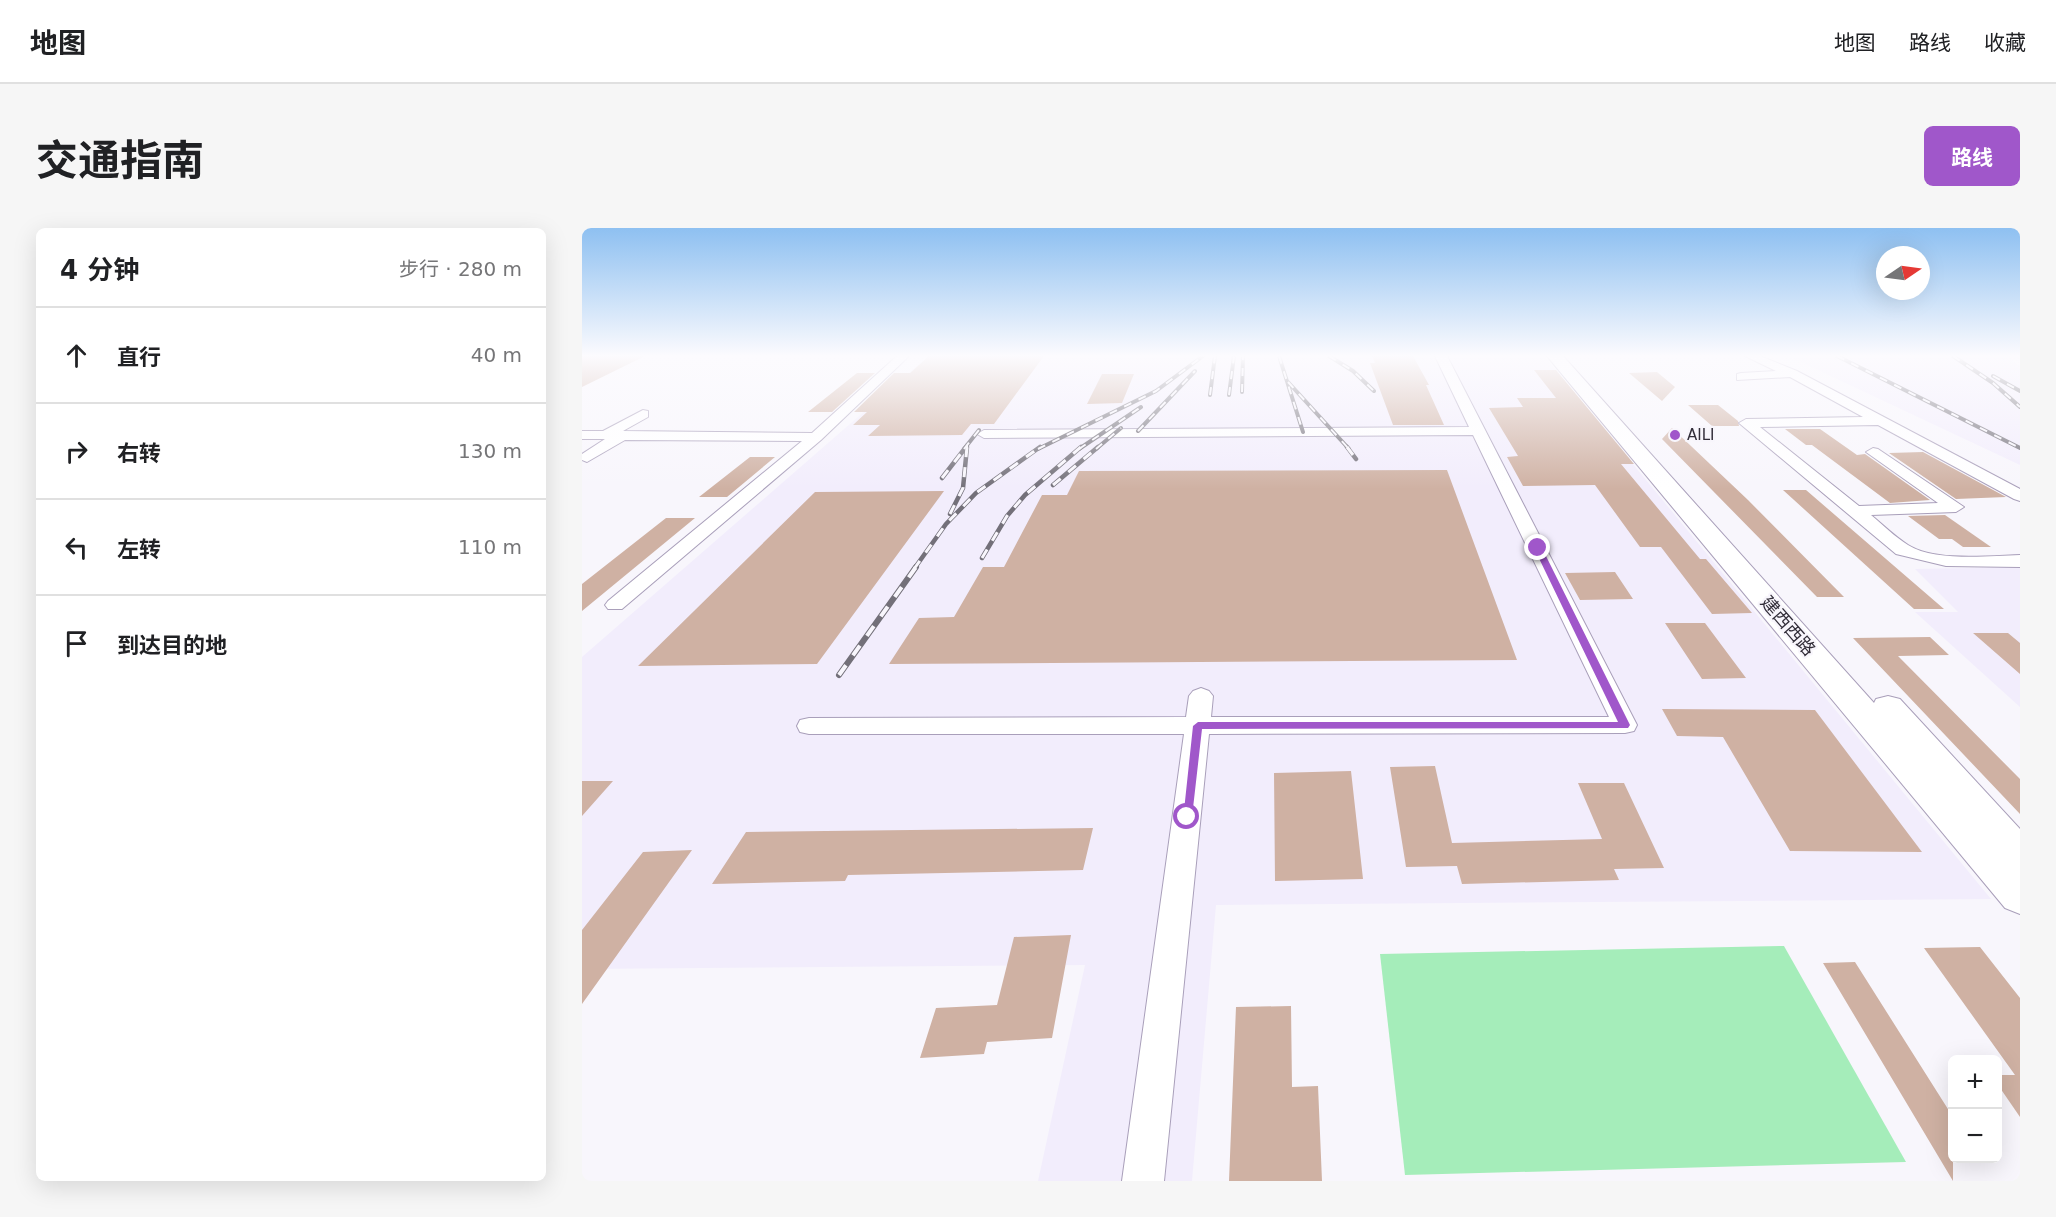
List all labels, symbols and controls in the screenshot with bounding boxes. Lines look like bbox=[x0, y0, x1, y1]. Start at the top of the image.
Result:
text: 地图 bbox=[30, 27, 86, 60]
text: 地图 bbox=[1834, 31, 1876, 55]
text: 路线 bbox=[1909, 31, 1951, 55]
text: 收藏 bbox=[1984, 31, 2026, 55]
button: 路线 bbox=[1924, 126, 2020, 186]
text: 交通指南 bbox=[36, 136, 204, 185]
north arrow bbox=[1876, 246, 1930, 300]
text: 4 分钟 bbox=[60, 255, 139, 285]
text: 步行 · 280 m bbox=[399, 257, 522, 281]
icon: ahead bbox=[60, 339, 93, 372]
text: 40 m bbox=[471, 343, 522, 367]
text: 直行 bbox=[117, 345, 161, 370]
place label: AILI bbox=[1687, 426, 1714, 444]
marker: AILI bbox=[1668, 428, 1682, 442]
icon: right bbox=[60, 435, 93, 468]
text: 130 m bbox=[458, 439, 522, 463]
text: 右转 bbox=[117, 441, 161, 466]
icon: left bbox=[60, 531, 93, 564]
route end bbox=[1524, 534, 1550, 560]
text: 110 m bbox=[458, 535, 522, 559]
text: 左转 bbox=[117, 537, 161, 562]
street label: 建西西路 bbox=[1757, 592, 1820, 660]
icon: arrive bbox=[60, 627, 93, 660]
text: 到达目的地 bbox=[117, 633, 227, 658]
route start bbox=[1173, 803, 1199, 829]
map controls bbox=[1948, 1055, 2002, 1163]
button: + bbox=[1948, 1055, 2002, 1109]
button: − bbox=[1948, 1109, 2002, 1163]

